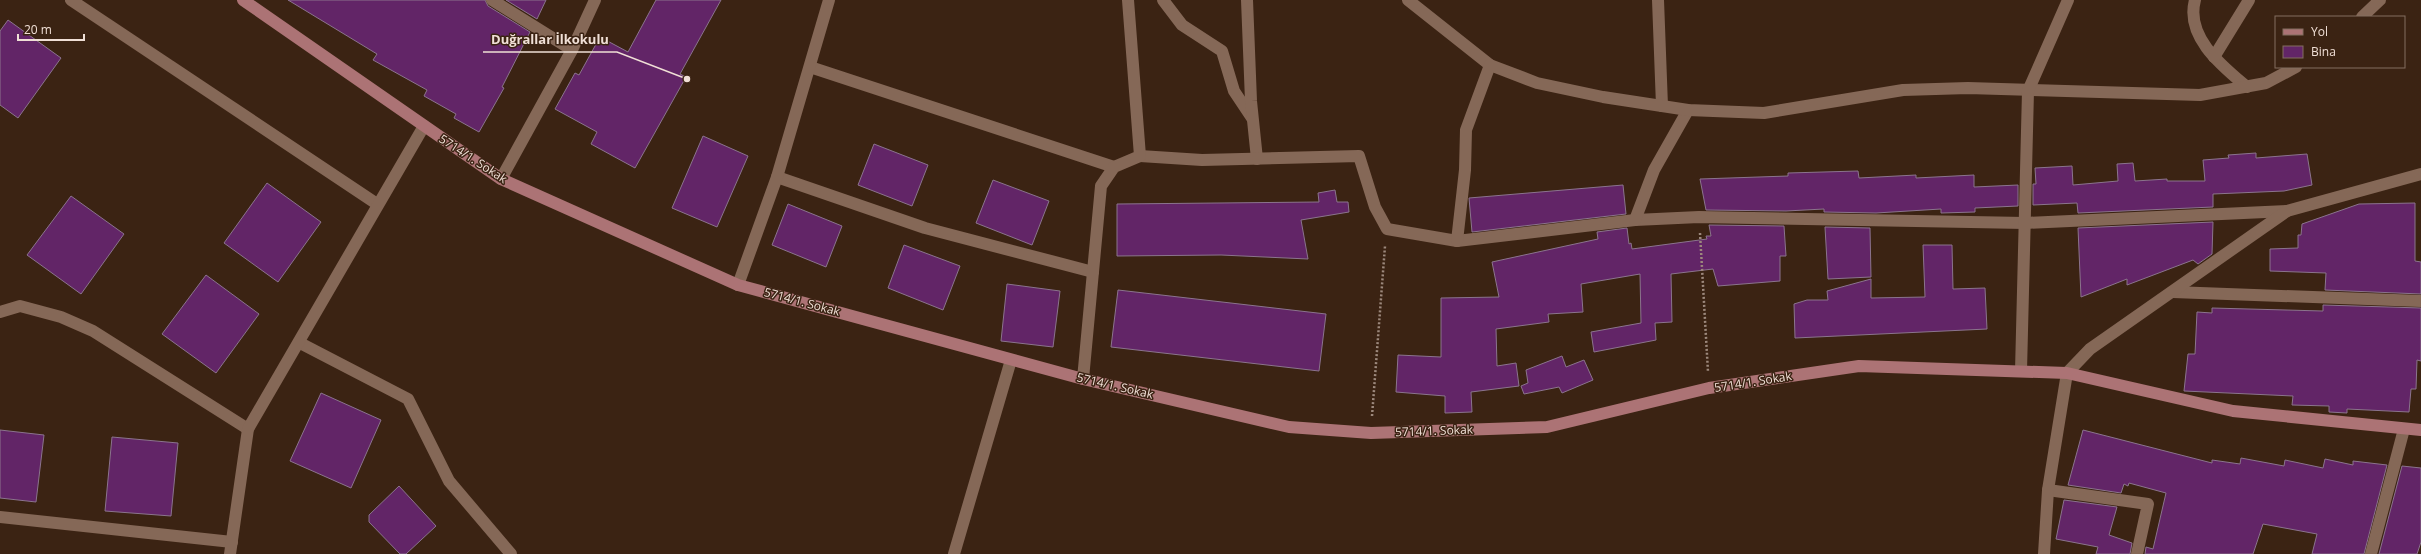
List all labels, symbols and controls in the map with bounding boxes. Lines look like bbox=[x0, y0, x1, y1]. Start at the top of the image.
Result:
scale bar bbox=[18, 16, 84, 42]
legend bbox=[2275, 16, 2405, 68]
text: 20 m bbox=[24, 21, 52, 38]
text: Yol bbox=[2311, 23, 2328, 40]
callout: Duğrallar İlkokulu bbox=[483, 27, 617, 52]
text: Duğrallar İlkokulu bbox=[491, 30, 609, 48]
text: Bina bbox=[2311, 43, 2336, 60]
street label: 5714/1. Sokak bbox=[436, 130, 511, 187]
street label: 5714/1. Sokak bbox=[762, 283, 843, 320]
street label: 5714/1. Sokak bbox=[1713, 367, 1793, 396]
street label: 5714/1. Sokak bbox=[1075, 368, 1156, 403]
street label: 5714/1. Sokak bbox=[1395, 421, 1474, 440]

